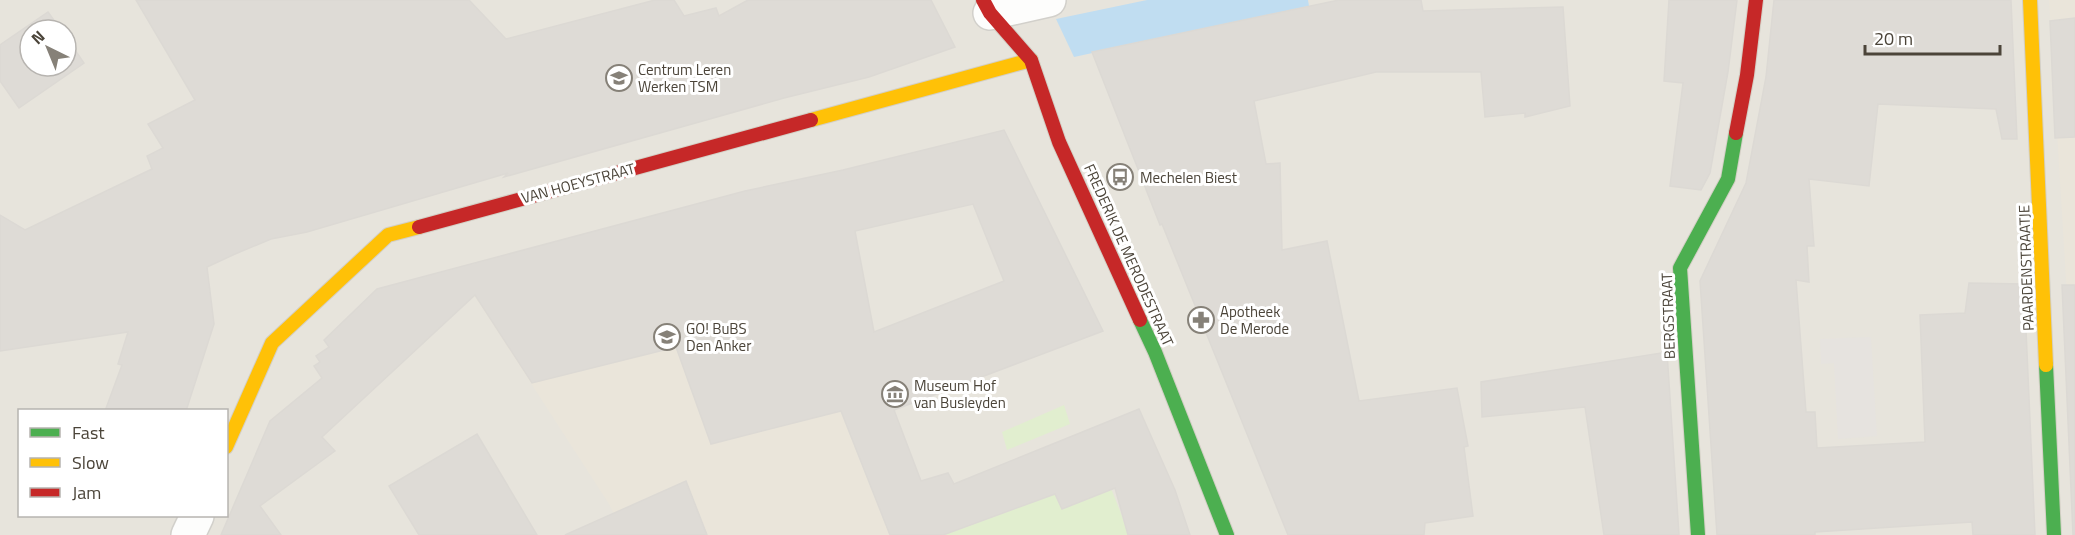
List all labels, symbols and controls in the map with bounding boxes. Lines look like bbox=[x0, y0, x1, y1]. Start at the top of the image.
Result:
north arrow bbox=[18, 18, 78, 78]
scale bar bbox=[1865, 18, 2000, 56]
text: N bbox=[26, 24, 50, 50]
text: 20 m bbox=[1874, 25, 1913, 52]
place label: Centrum Leren Werken TSM bbox=[638, 58, 731, 98]
school or university icon: Centrum Leren Werken TSM bbox=[604, 63, 634, 93]
street label: VAN HOEYSTRAAT bbox=[519, 157, 638, 209]
street label: FREDERIK DE MERODESTRAAT bbox=[1078, 160, 1180, 350]
bus stop icon: Mechelen Biest bbox=[1105, 162, 1135, 192]
place label: Mechelen Biest bbox=[1140, 166, 1238, 189]
street label: PAARDENSTRAATJE bbox=[2012, 205, 2040, 331]
street label: BERGSTRAAT bbox=[1655, 272, 1681, 360]
place label: Apotheek De Merode bbox=[1220, 300, 1289, 340]
pharmacy icon: Apotheek De Merode bbox=[1186, 305, 1216, 335]
place label: GO! BuBS Den Anker bbox=[686, 317, 751, 357]
school or university icon: GO! BuBS Den Anker bbox=[652, 322, 682, 352]
place label: Museum Hof van Busleyden bbox=[914, 374, 1006, 414]
museum icon: Museum Hof van Busleyden bbox=[880, 379, 910, 409]
legend bbox=[18, 409, 228, 517]
text: Fast bbox=[72, 419, 105, 446]
text: Slow bbox=[72, 449, 109, 476]
text: Jam bbox=[72, 479, 101, 506]

